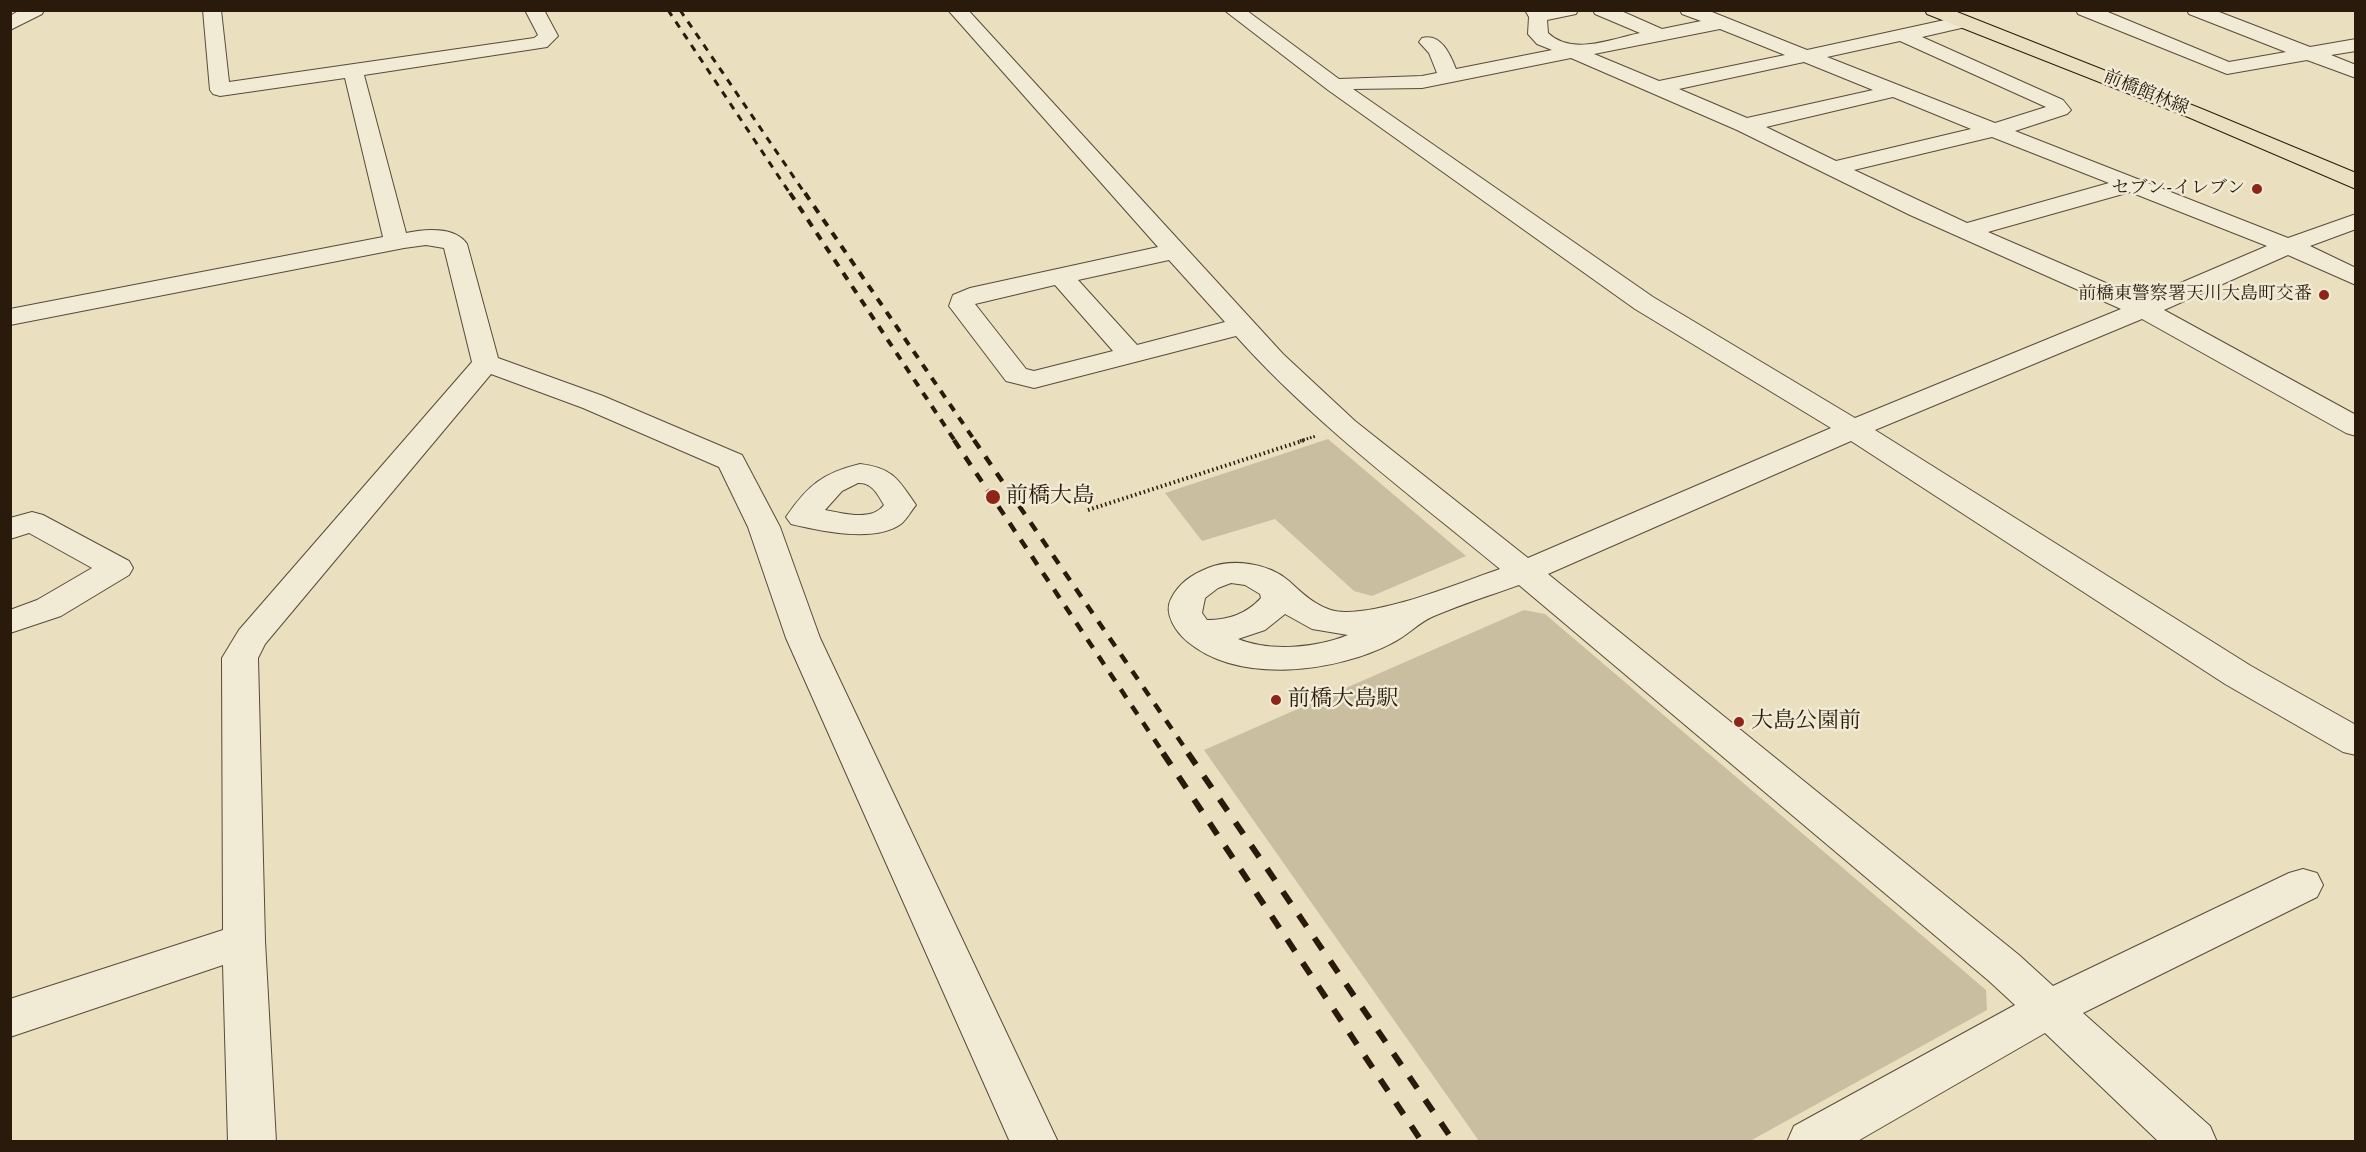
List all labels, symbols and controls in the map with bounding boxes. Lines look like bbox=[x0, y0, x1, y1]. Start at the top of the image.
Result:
street label: 前橋館林線 bbox=[2100, 66, 2192, 120]
place label: セブン-イレブン bbox=[2112, 178, 2245, 200]
marker: セブン-イレブン bbox=[2250, 182, 2264, 196]
place label: 前橋東警察署天川大島町交番 bbox=[2078, 284, 2312, 306]
marker: 前橋東警察署天川大島町交番 bbox=[2317, 288, 2331, 302]
place label: 前橋大島 bbox=[1006, 484, 1094, 510]
marker: 前橋大島 bbox=[984, 488, 1002, 506]
place label: 前橋大島駅 bbox=[1288, 687, 1398, 713]
marker: 前橋大島駅 bbox=[1269, 693, 1283, 707]
place label: 大島公園前 bbox=[1751, 709, 1861, 735]
marker: 大島公園前 bbox=[1732, 715, 1746, 729]

